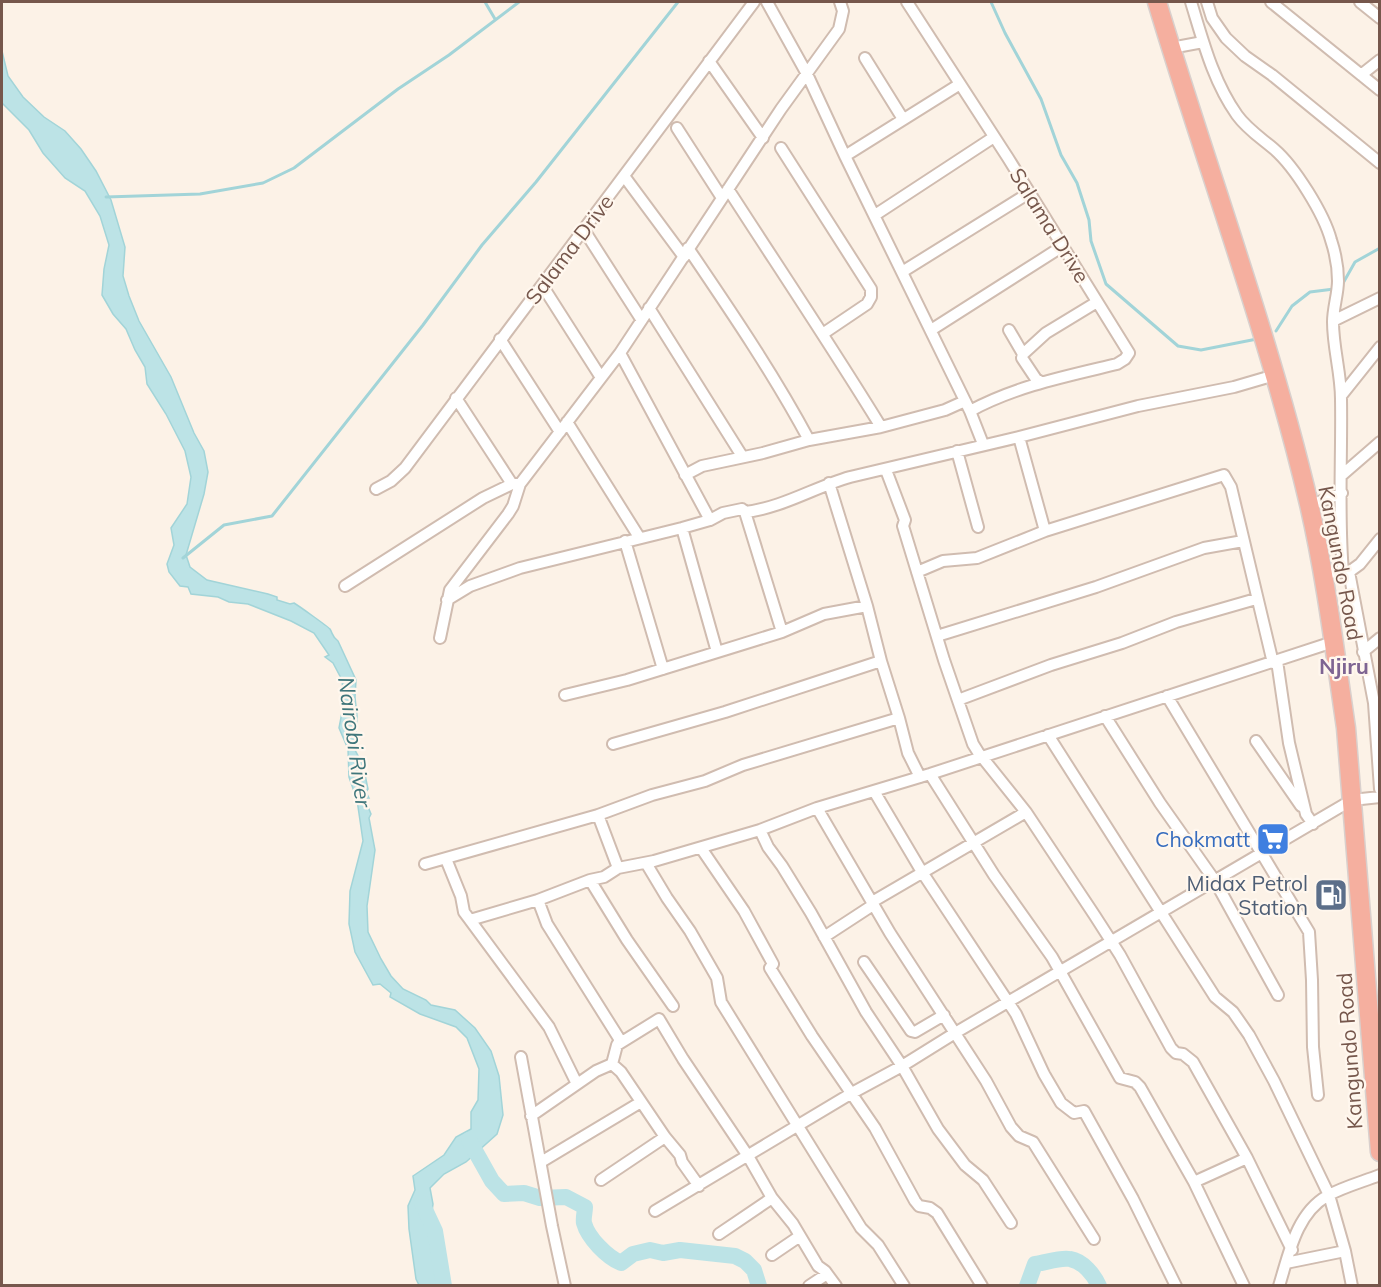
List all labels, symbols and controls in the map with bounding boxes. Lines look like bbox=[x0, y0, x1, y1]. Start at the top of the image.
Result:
street label: Salama Drive bbox=[1004, 163, 1096, 287]
street label: Salama Drive bbox=[519, 189, 619, 309]
street label: Kangundo Road bbox=[1313, 484, 1369, 642]
district label: Njiru bbox=[1319, 652, 1369, 680]
water label: Nairobi River bbox=[332, 675, 378, 810]
supermarket icon: Chokmatt bbox=[1255, 821, 1291, 857]
place label: Chokmatt bbox=[1155, 826, 1250, 852]
place label: Midax Petrol Station bbox=[1187, 870, 1308, 920]
fuel station icon: Midax Petrol Station bbox=[1313, 877, 1349, 913]
street label: Kangundo Road bbox=[1331, 972, 1367, 1130]

